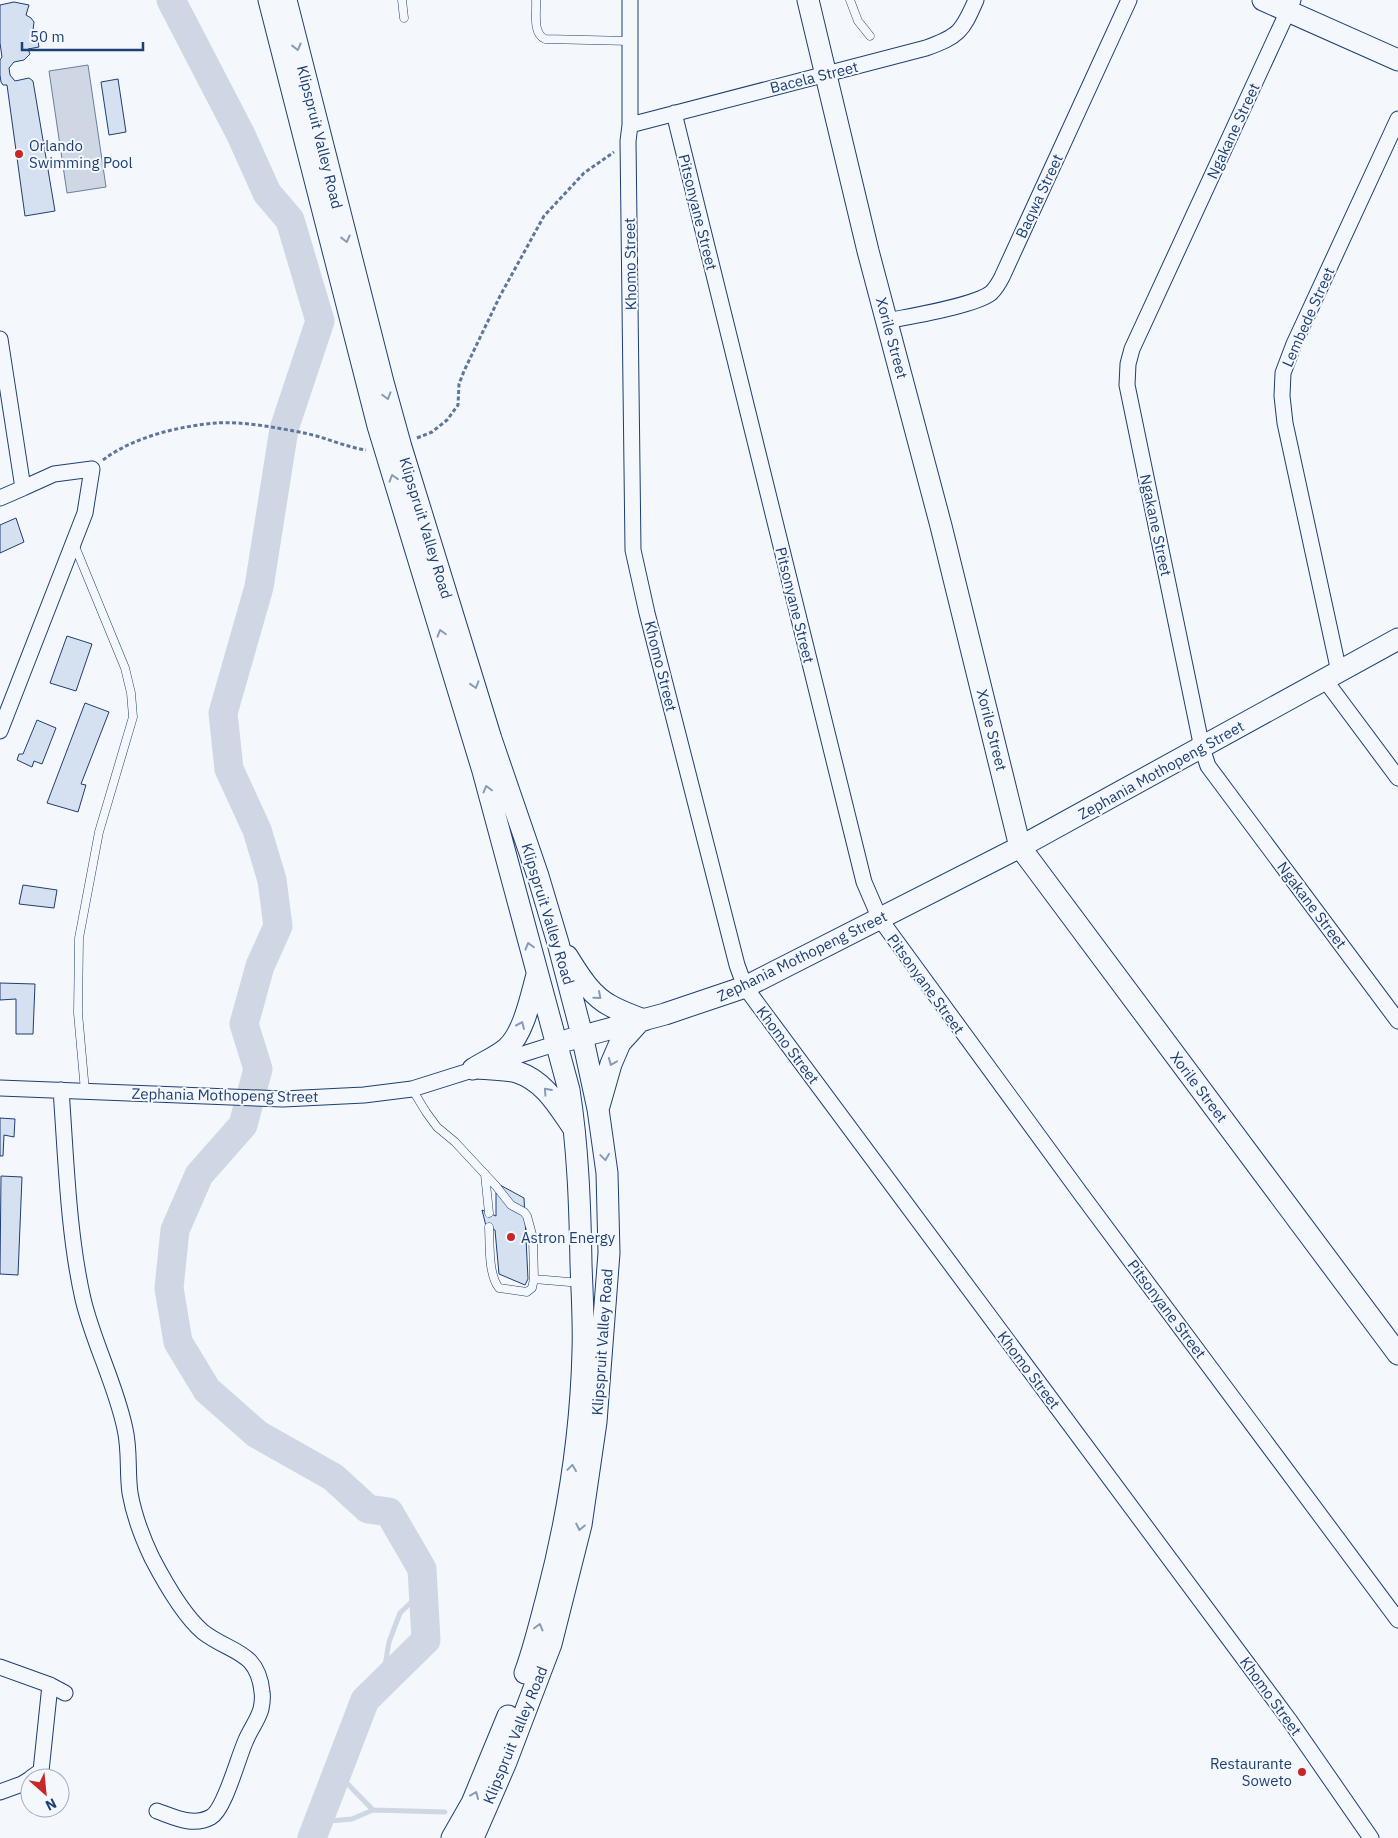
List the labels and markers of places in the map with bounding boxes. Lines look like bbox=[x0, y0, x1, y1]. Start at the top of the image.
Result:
place label: Orlando Swimming Pool bbox=[29, 136, 133, 172]
marker: Orlando Swimming Pool bbox=[13, 148, 25, 160]
place label: Astron Energy bbox=[521, 1228, 616, 1247]
marker: Astron Energy bbox=[505, 1231, 517, 1243]
place label: Restaurante Soweto bbox=[1210, 1754, 1292, 1790]
marker: Restaurante Soweto bbox=[1296, 1766, 1308, 1778]

